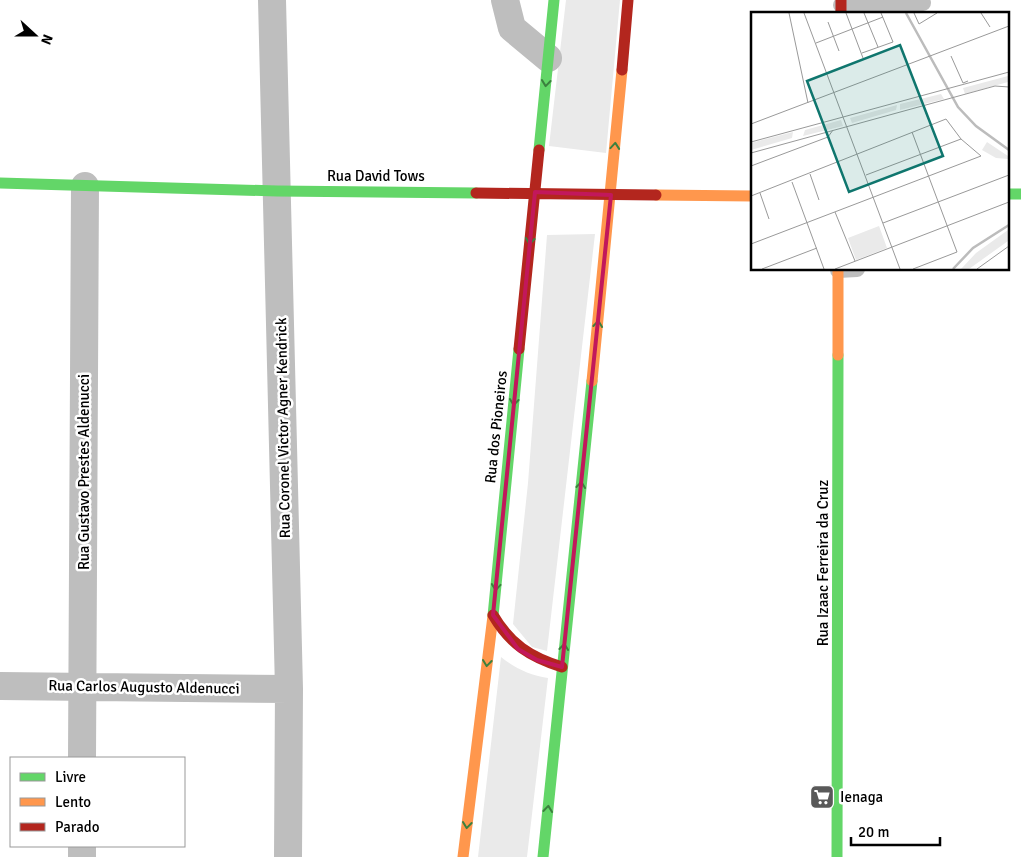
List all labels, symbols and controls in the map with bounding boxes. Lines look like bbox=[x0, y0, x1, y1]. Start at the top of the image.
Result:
north arrow bbox=[10, 10, 60, 60]
inset map bbox=[751, 12, 1008, 270]
text: N bbox=[37, 32, 56, 47]
one-way arrow bbox=[541, 80, 552, 88]
one-way arrow bbox=[609, 142, 620, 150]
street label: Rua David Tows bbox=[327, 167, 425, 185]
one-way arrow bbox=[525, 237, 536, 245]
street label: Rua Coronel Victor Agner Kendrick bbox=[272, 317, 294, 538]
one-way arrow bbox=[592, 319, 603, 327]
street label: Rua dos Pioneiros bbox=[481, 369, 511, 484]
street label: Rua Gustavo Prestes Aldenucci bbox=[75, 374, 93, 570]
one-way arrow bbox=[509, 399, 520, 407]
street label: Rua Izaac Ferreira da Cruz bbox=[814, 480, 832, 646]
one-way arrow bbox=[575, 481, 586, 489]
one-way arrow bbox=[490, 583, 501, 591]
one-way arrow bbox=[558, 643, 569, 651]
one-way arrow bbox=[482, 660, 493, 668]
street label: Rua Carlos Augusto Aldenucci bbox=[48, 676, 240, 698]
legend bbox=[10, 757, 185, 847]
text: Livre bbox=[55, 768, 86, 786]
supermarket icon: Ienaga bbox=[809, 784, 835, 810]
place label: Ienaga bbox=[840, 788, 883, 806]
text: Lento bbox=[55, 793, 91, 811]
one-way arrow bbox=[542, 804, 553, 812]
scale bar bbox=[851, 814, 940, 846]
text: Parado bbox=[55, 818, 100, 836]
one-way arrow bbox=[462, 821, 473, 829]
text: 20 m bbox=[858, 823, 889, 841]

